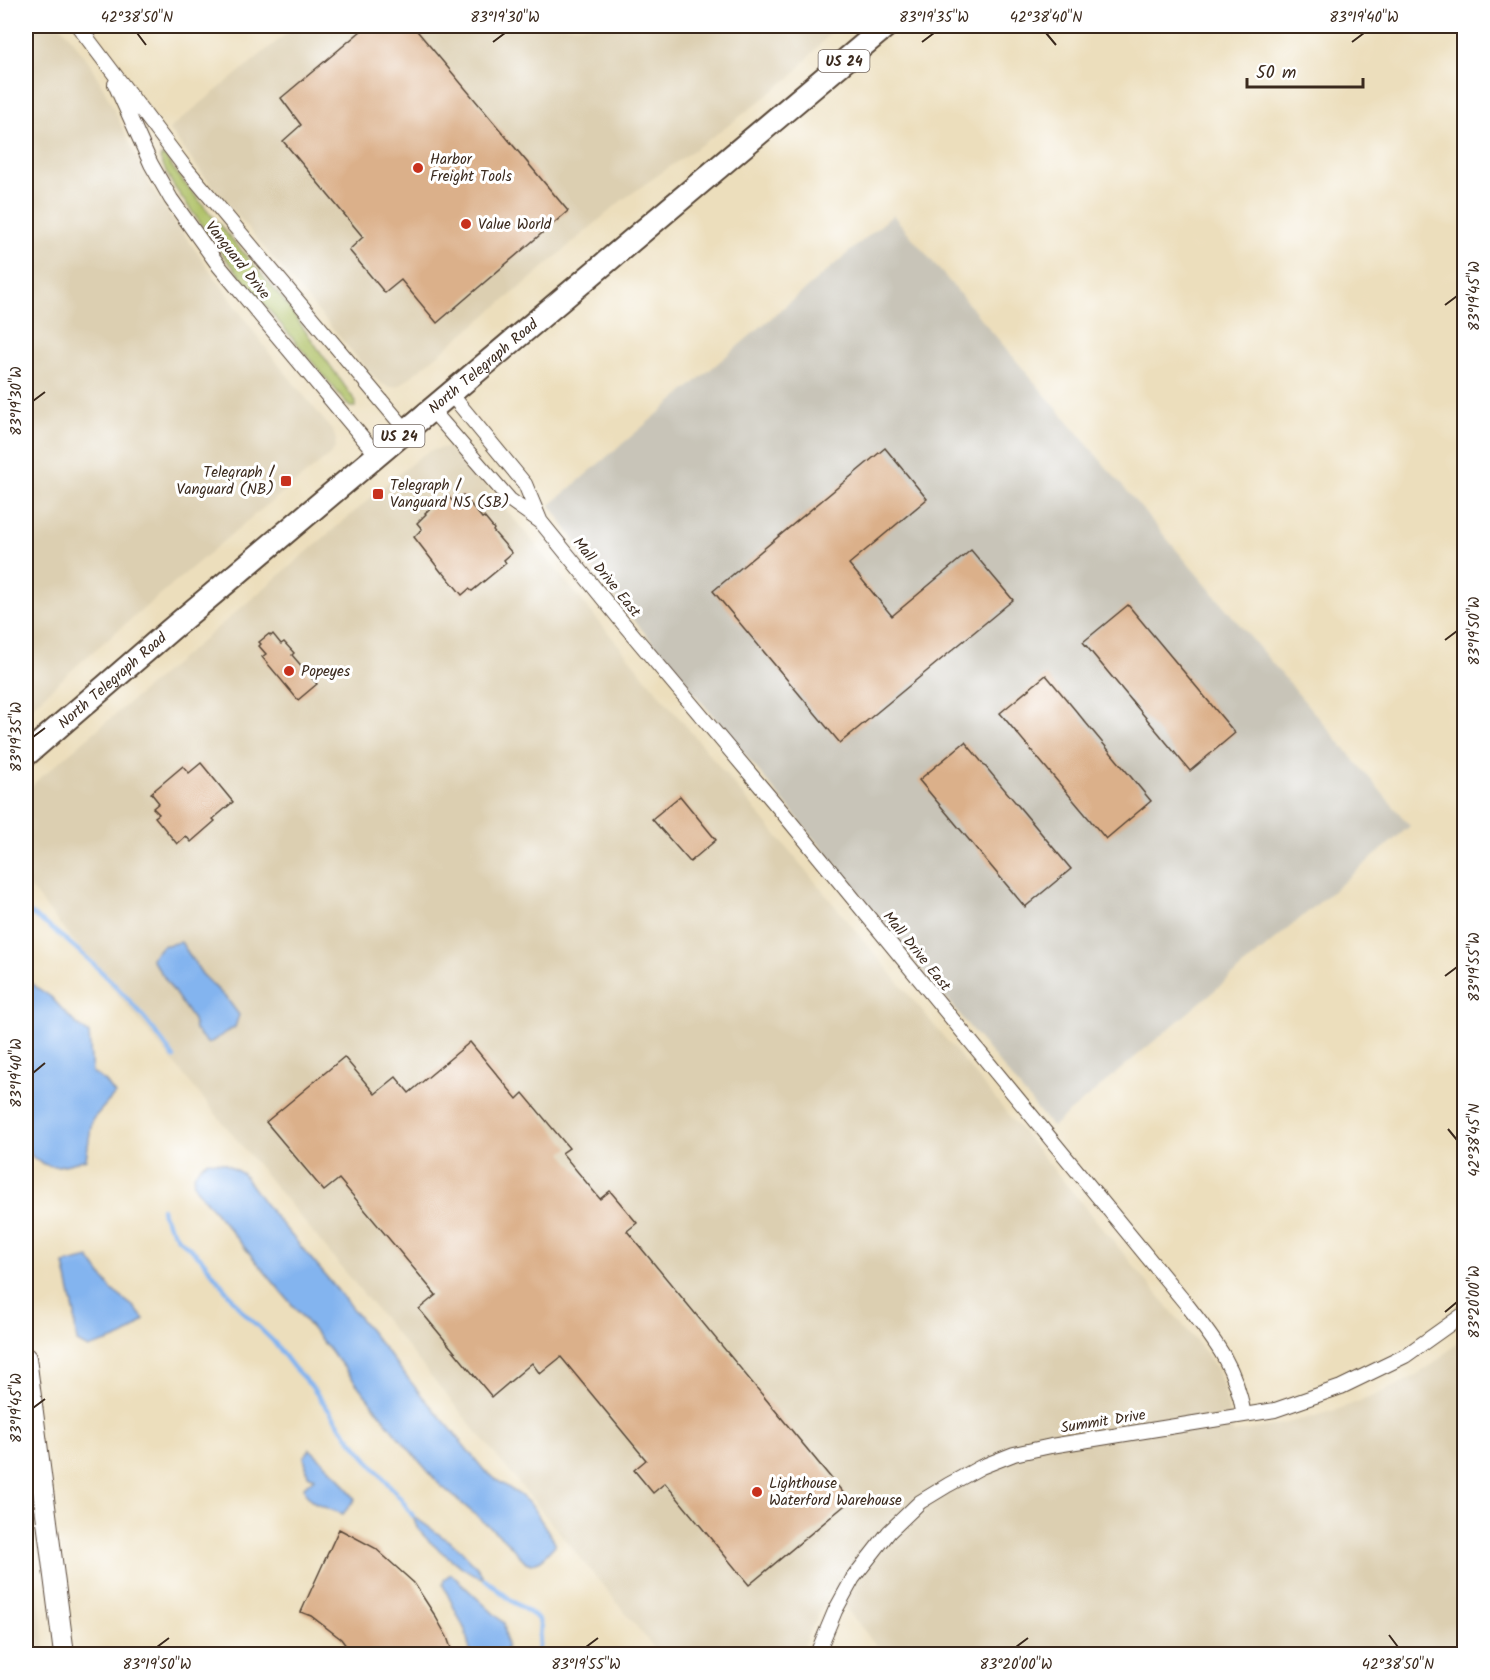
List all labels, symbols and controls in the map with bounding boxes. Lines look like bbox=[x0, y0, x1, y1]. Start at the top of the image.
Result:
text: 42°38'50"N bbox=[101, 6, 173, 30]
text: 83°19'30"W bbox=[470, 6, 540, 30]
text: 83°19'35"W bbox=[899, 6, 969, 30]
text: 42°38'40"N bbox=[1010, 6, 1082, 30]
text: 83°19'40"W bbox=[1329, 6, 1399, 30]
road number: US 24 bbox=[818, 50, 870, 72]
scale bar bbox=[1247, 51, 1362, 89]
text: 50 m bbox=[1256, 59, 1296, 88]
place label: Harbor Freight Tools bbox=[430, 148, 512, 189]
marker: Harbor Freight Tools bbox=[411, 161, 425, 175]
place label: Value World bbox=[478, 213, 552, 237]
street label: Vanguard Drive bbox=[199, 216, 276, 305]
marker: Value World bbox=[459, 217, 473, 231]
text: 83°19'45"W bbox=[1463, 261, 1487, 331]
street label: North Telegraph Road bbox=[423, 313, 544, 420]
text: 83°19'30"W bbox=[5, 366, 29, 436]
road number: US 24 bbox=[374, 425, 424, 447]
place label: Telegraph / Vanguard (NB) bbox=[177, 461, 276, 502]
marker: Telegraph / Vanguard (NB) bbox=[279, 474, 293, 488]
place label: Telegraph / Vanguard NS (SB) bbox=[390, 474, 509, 515]
marker: Telegraph / Vanguard NS (SB) bbox=[371, 487, 385, 501]
street label: Mall Drive East bbox=[566, 532, 646, 623]
text: 83°19'50"W bbox=[1463, 596, 1487, 666]
street label: North Telegraph Road bbox=[53, 627, 173, 735]
place label: Popeyes bbox=[301, 660, 351, 684]
marker: Popeyes bbox=[282, 664, 296, 678]
text: 83°19'35"W bbox=[5, 702, 29, 772]
street label: Mall Drive East bbox=[876, 906, 956, 997]
text: 83°19'55"W bbox=[1463, 932, 1487, 1002]
text: 83°19'40"W bbox=[5, 1038, 29, 1108]
text: 42°38'45"N bbox=[1463, 1103, 1487, 1177]
text: 83°20'00"W bbox=[1463, 1265, 1487, 1338]
text: 83°19'45"W bbox=[5, 1373, 29, 1443]
street label: Summit Drive bbox=[1059, 1403, 1148, 1441]
place label: Lighthouse Waterford Warehouse bbox=[769, 1472, 902, 1513]
marker: Lighthouse Waterford Warehouse bbox=[750, 1485, 764, 1499]
text: 83°19'50"W bbox=[122, 1653, 192, 1677]
text: 83°19'55"W bbox=[551, 1653, 621, 1677]
text: 83°20'00"W bbox=[980, 1653, 1053, 1677]
text: 42°38'50"N bbox=[1362, 1653, 1434, 1677]

